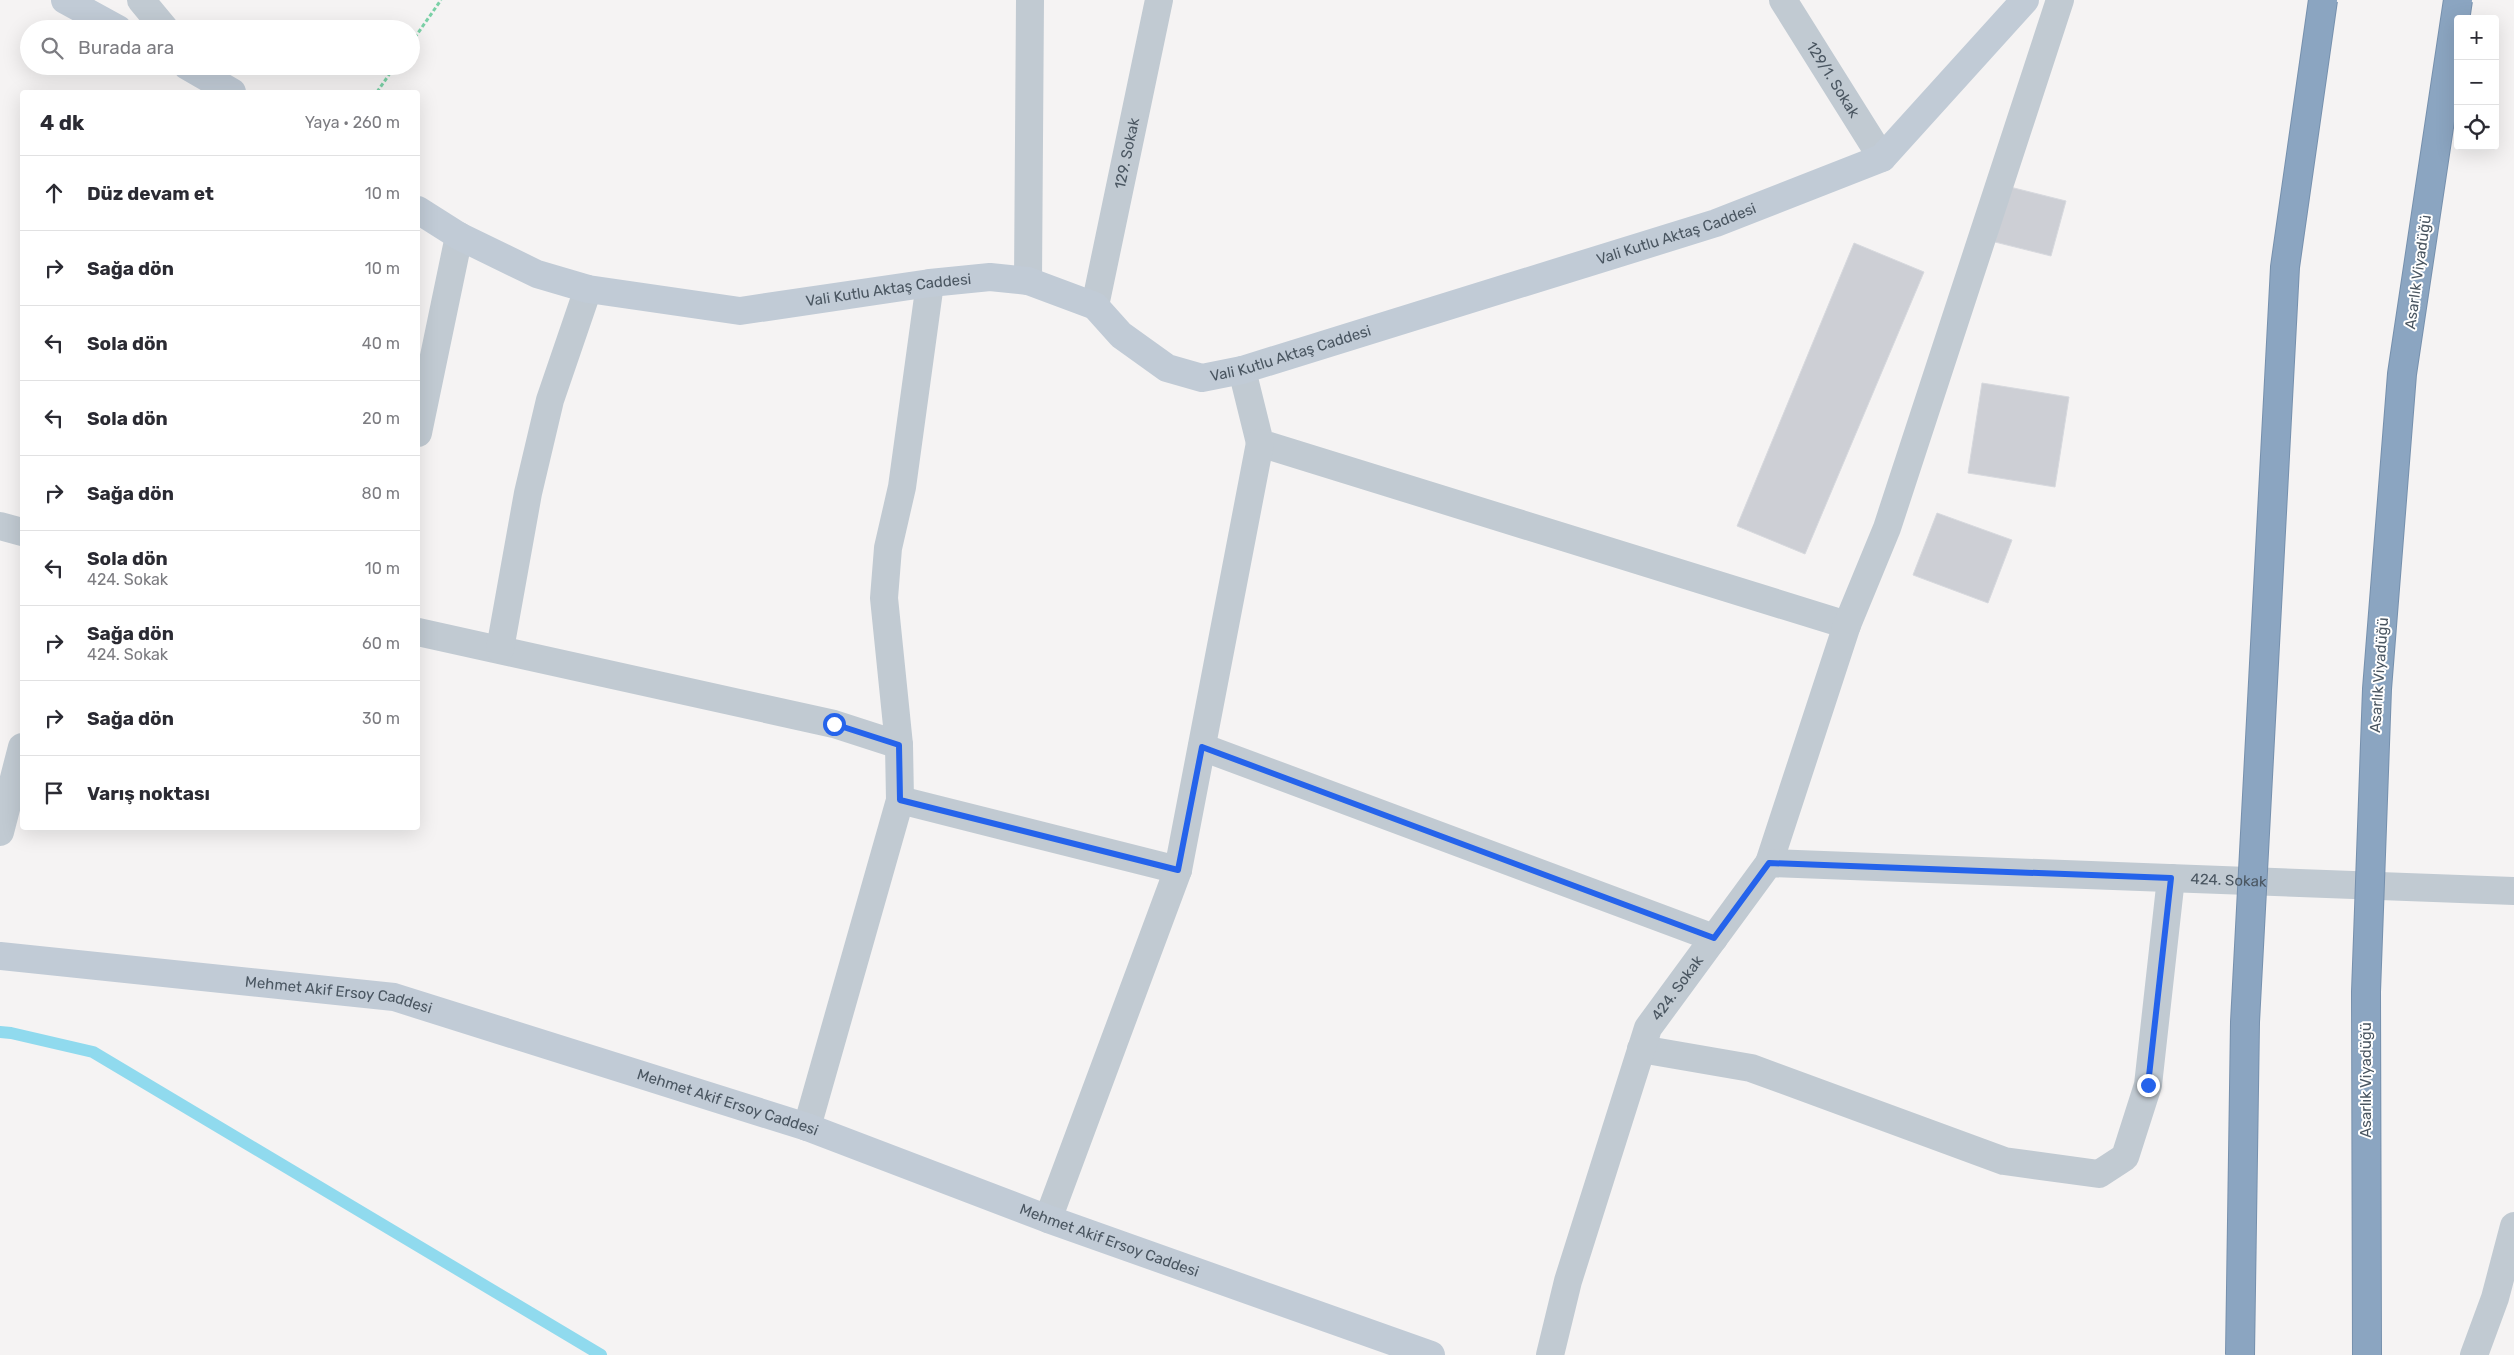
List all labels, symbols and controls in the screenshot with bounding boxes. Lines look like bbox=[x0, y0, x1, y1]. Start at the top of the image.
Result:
map controls bbox=[2454, 15, 2499, 150]
button: + bbox=[2454, 15, 2499, 60]
search box bbox=[20, 20, 420, 75]
icon: search bbox=[38, 34, 66, 62]
text: Burada ara bbox=[78, 36, 174, 59]
street label: 129/1. Sokak bbox=[1802, 38, 1863, 121]
button: − bbox=[2454, 60, 2499, 105]
button: locate bbox=[2454, 105, 2499, 150]
text: 4 dk bbox=[40, 110, 84, 135]
text: Yaya · 260 m bbox=[305, 113, 400, 132]
street label: 129. Sokak bbox=[1111, 116, 1143, 190]
icon: ahead bbox=[40, 179, 68, 207]
text: Düz devam et bbox=[87, 182, 214, 205]
text: 10 m bbox=[365, 184, 400, 203]
street label: Vali Kutlu Aktaş Caddesi bbox=[1594, 199, 1759, 269]
street label: Asarlık Viyadüğü bbox=[2401, 214, 2435, 330]
icon: right bbox=[40, 254, 68, 282]
text: Sağa dön bbox=[87, 257, 174, 280]
text: 10 m bbox=[365, 259, 400, 278]
street label: Vali Kutlu Aktaş Caddesi bbox=[804, 270, 972, 310]
street label: Vali Kutlu Aktaş Caddesi bbox=[1208, 322, 1373, 385]
icon: left bbox=[40, 329, 68, 357]
text: Sola dön bbox=[87, 332, 168, 355]
text: 40 m bbox=[362, 334, 400, 353]
icon: left bbox=[40, 404, 68, 432]
text: Sola dön bbox=[87, 407, 168, 430]
text: 20 m bbox=[362, 409, 400, 428]
icon: right bbox=[40, 479, 68, 507]
text: Sağa dön bbox=[87, 482, 174, 505]
text: 80 m bbox=[362, 484, 400, 503]
text: Sola dön bbox=[87, 547, 168, 570]
icon: left bbox=[40, 554, 68, 582]
text: 10 m bbox=[365, 559, 400, 578]
text: 424. Sokak bbox=[87, 570, 168, 589]
street label: Asarlık Viyadüğü bbox=[2366, 617, 2392, 733]
text: Sağa dön bbox=[87, 622, 174, 645]
icon: right bbox=[40, 629, 68, 657]
text: 60 m bbox=[362, 634, 400, 653]
text: 424. Sokak bbox=[87, 645, 168, 664]
icon: right bbox=[40, 704, 68, 732]
text: Sağa dön bbox=[87, 707, 174, 730]
text: 30 m bbox=[362, 709, 400, 728]
route start bbox=[823, 713, 846, 736]
icon: arrive bbox=[40, 779, 68, 807]
text: Varış noktası bbox=[87, 782, 210, 805]
street label: 424. Sokak bbox=[2190, 870, 2267, 891]
street label: 424. Sokak bbox=[1647, 952, 1707, 1024]
street label: Mehmet Akif Ersoy Caddesi bbox=[244, 973, 434, 1017]
street label: Asarlık Viyadüğü bbox=[2357, 1022, 2375, 1138]
street label: Mehmet Akif Ersoy Caddesi bbox=[635, 1065, 821, 1139]
route end bbox=[2137, 1074, 2160, 1097]
street label: Mehmet Akif Ersoy Caddesi bbox=[1017, 1200, 1201, 1281]

